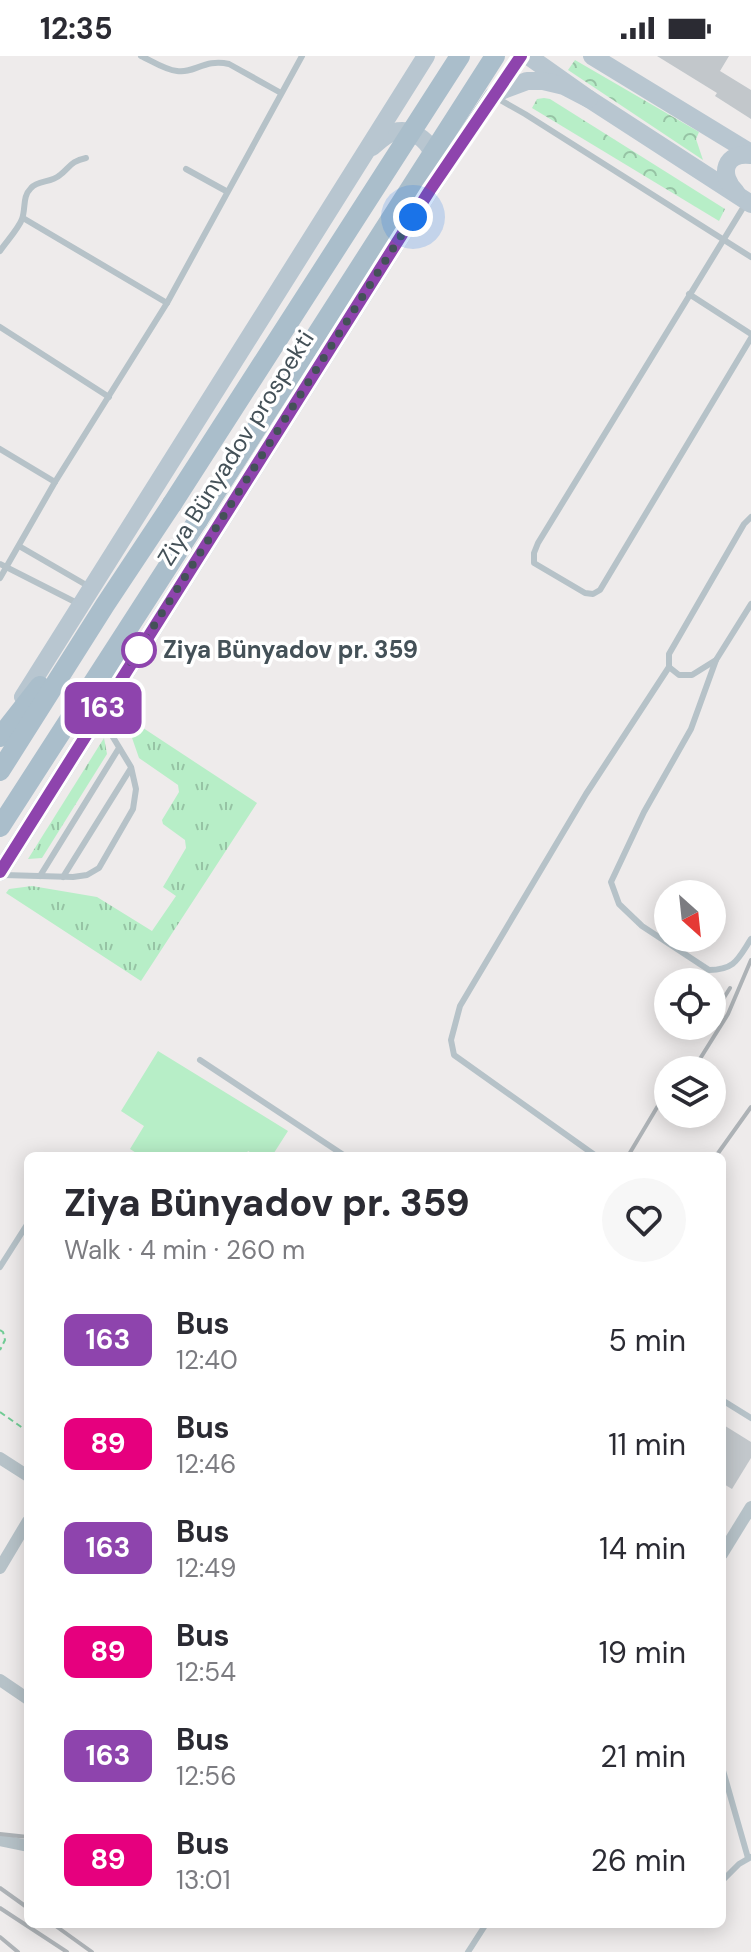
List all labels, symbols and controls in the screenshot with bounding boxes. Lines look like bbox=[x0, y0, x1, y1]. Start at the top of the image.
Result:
text: 12:35 bbox=[40, 9, 113, 48]
your location bbox=[393, 197, 433, 237]
street label: Ziya Bünyadov prospekti bbox=[151, 324, 321, 571]
marker: Ziya Bünyadov pr. 359 bbox=[122, 633, 156, 667]
place label: Ziya Bünyadov pr. 359 bbox=[163, 634, 418, 665]
line badge: 163 bbox=[57, 682, 149, 734]
text: 163 bbox=[81, 689, 125, 726]
north arrow bbox=[654, 880, 726, 952]
map controls bbox=[654, 880, 726, 1128]
button: locate bbox=[654, 968, 726, 1040]
button: layers bbox=[654, 1056, 726, 1128]
text: Ziya Bünyadov pr. 359 bbox=[64, 1178, 470, 1228]
button: heart bbox=[602, 1178, 686, 1262]
text: Walk · 4 min · 260 m bbox=[64, 1233, 305, 1267]
text: Bus bbox=[176, 1304, 230, 1343]
text: 163 bbox=[86, 1321, 130, 1358]
text: 5 min bbox=[609, 1321, 686, 1360]
text: 12:40 bbox=[176, 1343, 238, 1377]
text: Bus bbox=[176, 1408, 230, 1447]
text: 89 bbox=[91, 1425, 125, 1462]
text: 11 min bbox=[608, 1425, 686, 1464]
text: 12:46 bbox=[176, 1447, 236, 1481]
text: Bus bbox=[176, 1512, 230, 1551]
text: 163 bbox=[86, 1529, 130, 1566]
text: 14 min bbox=[599, 1529, 686, 1568]
text: 12:49 bbox=[176, 1551, 236, 1585]
text: Bus bbox=[176, 1616, 230, 1655]
text: 89 bbox=[91, 1633, 125, 1670]
text: 19 min bbox=[599, 1633, 686, 1672]
text: 12:54 bbox=[176, 1655, 236, 1689]
text: Bus bbox=[176, 1720, 230, 1759]
text: 163 bbox=[86, 1737, 130, 1774]
text: 21 min bbox=[600, 1737, 686, 1776]
text: 12:56 bbox=[176, 1759, 237, 1793]
text: Bus bbox=[176, 1824, 230, 1863]
text: 89 bbox=[91, 1841, 125, 1878]
text: 26 min bbox=[591, 1841, 686, 1880]
text: 13:01 bbox=[176, 1863, 231, 1897]

